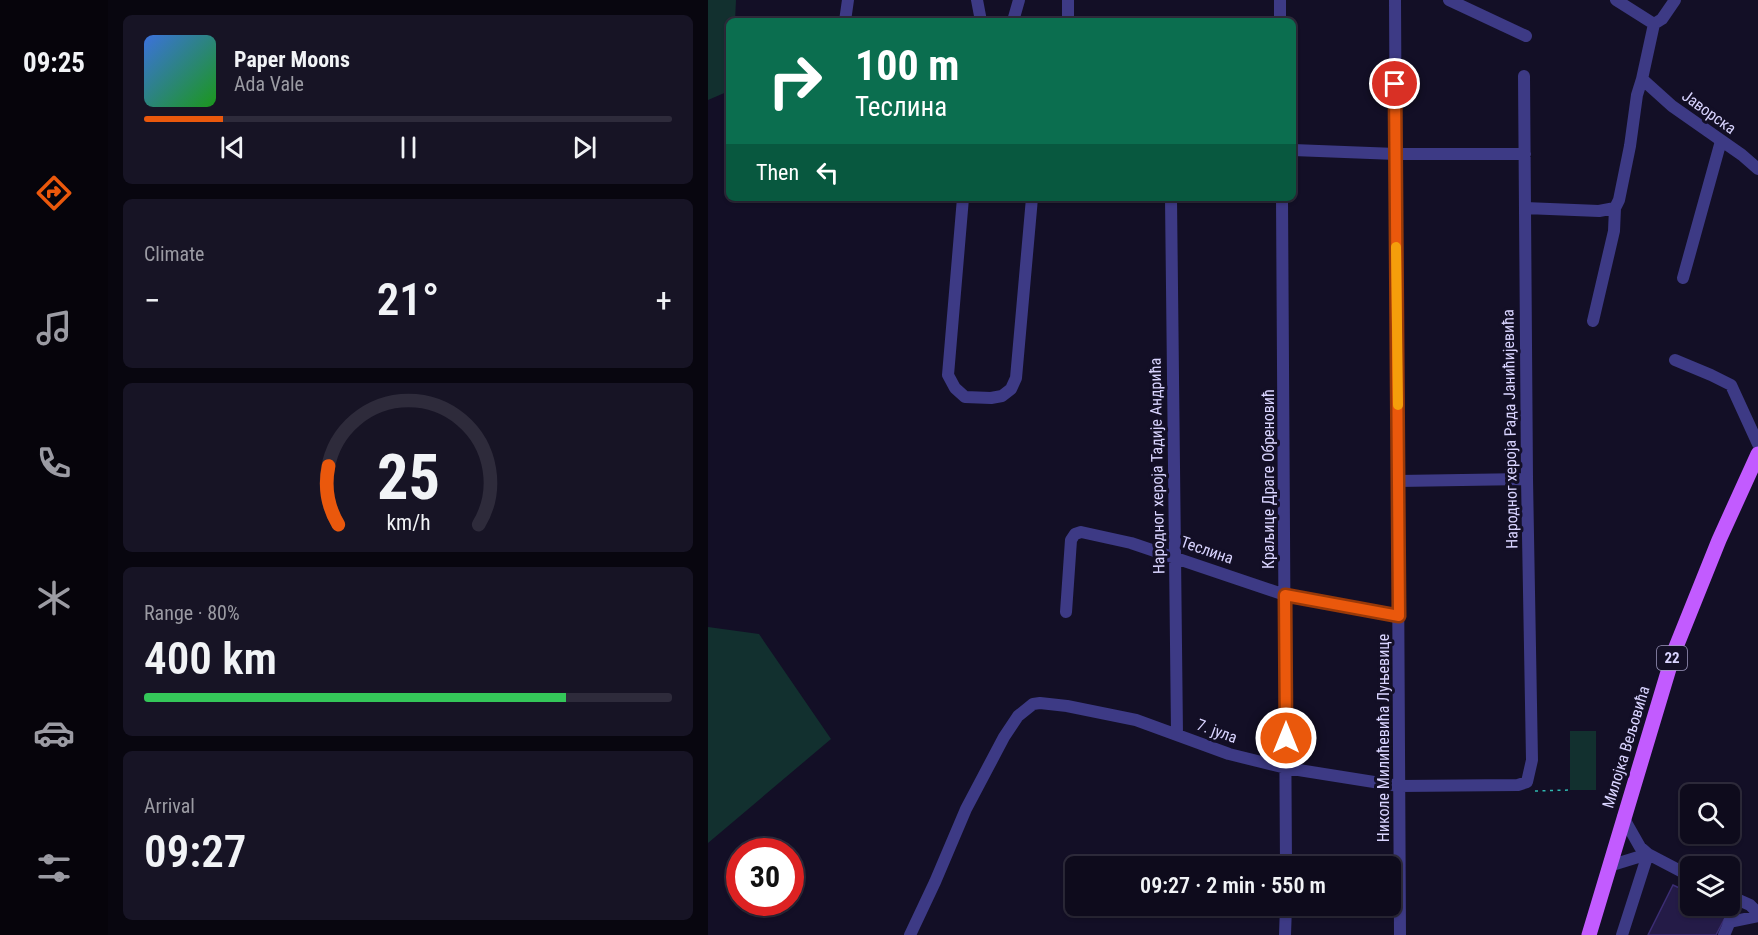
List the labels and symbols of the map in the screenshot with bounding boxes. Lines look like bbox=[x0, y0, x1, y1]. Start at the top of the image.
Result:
pin bbox=[1369, 58, 1420, 109]
street label: Јаворска bbox=[1678, 86, 1740, 138]
street label: Народног хероја Рада Јанићијевића bbox=[1498, 309, 1522, 549]
street label: Народног хероја Тадије Андрића bbox=[1146, 358, 1168, 574]
street label: Краљице Драге Обреновић bbox=[1259, 389, 1278, 569]
street label: Теслина bbox=[1178, 532, 1236, 568]
street label: Николе Милићевића Луњевице bbox=[1374, 634, 1393, 842]
road number: 22 bbox=[1657, 646, 1687, 670]
street label: Милојка Вељовића bbox=[1598, 684, 1654, 810]
position arrow bbox=[1254, 706, 1318, 770]
street label: 7. јула bbox=[1194, 715, 1240, 747]
speed limit sign: 30 bbox=[726, 838, 804, 916]

